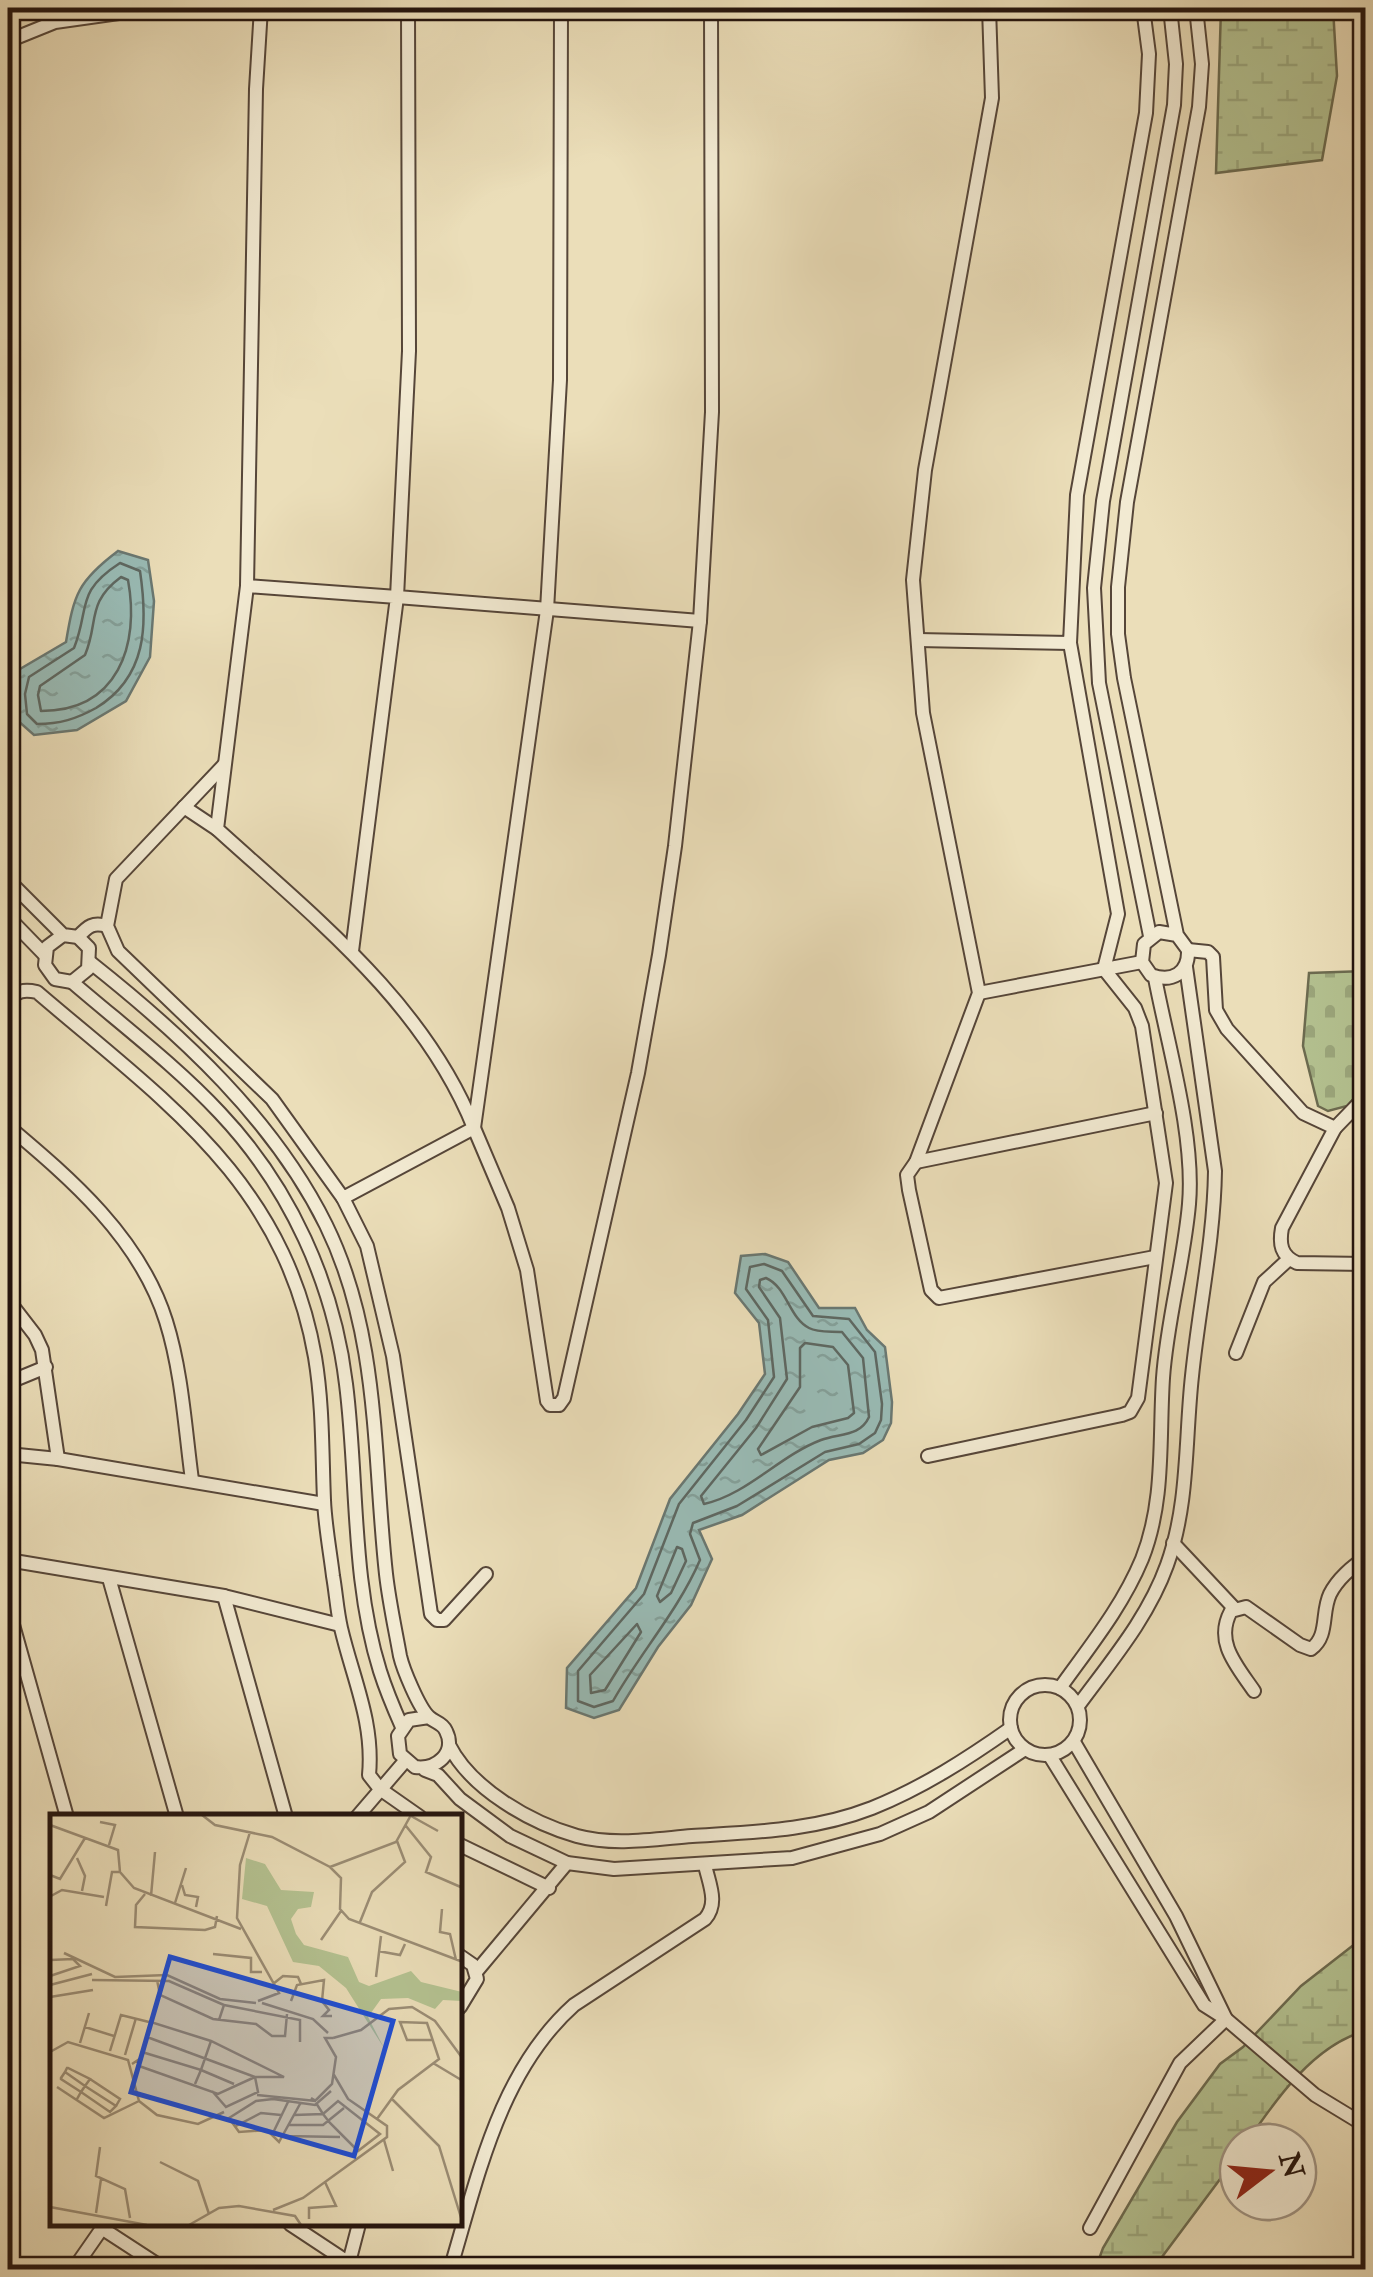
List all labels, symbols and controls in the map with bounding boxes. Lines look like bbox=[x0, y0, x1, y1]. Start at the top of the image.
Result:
inset map bbox=[50, 1814, 462, 2227]
north arrow bbox=[1218, 2122, 1318, 2222]
text: N bbox=[1270, 2148, 1311, 2183]

